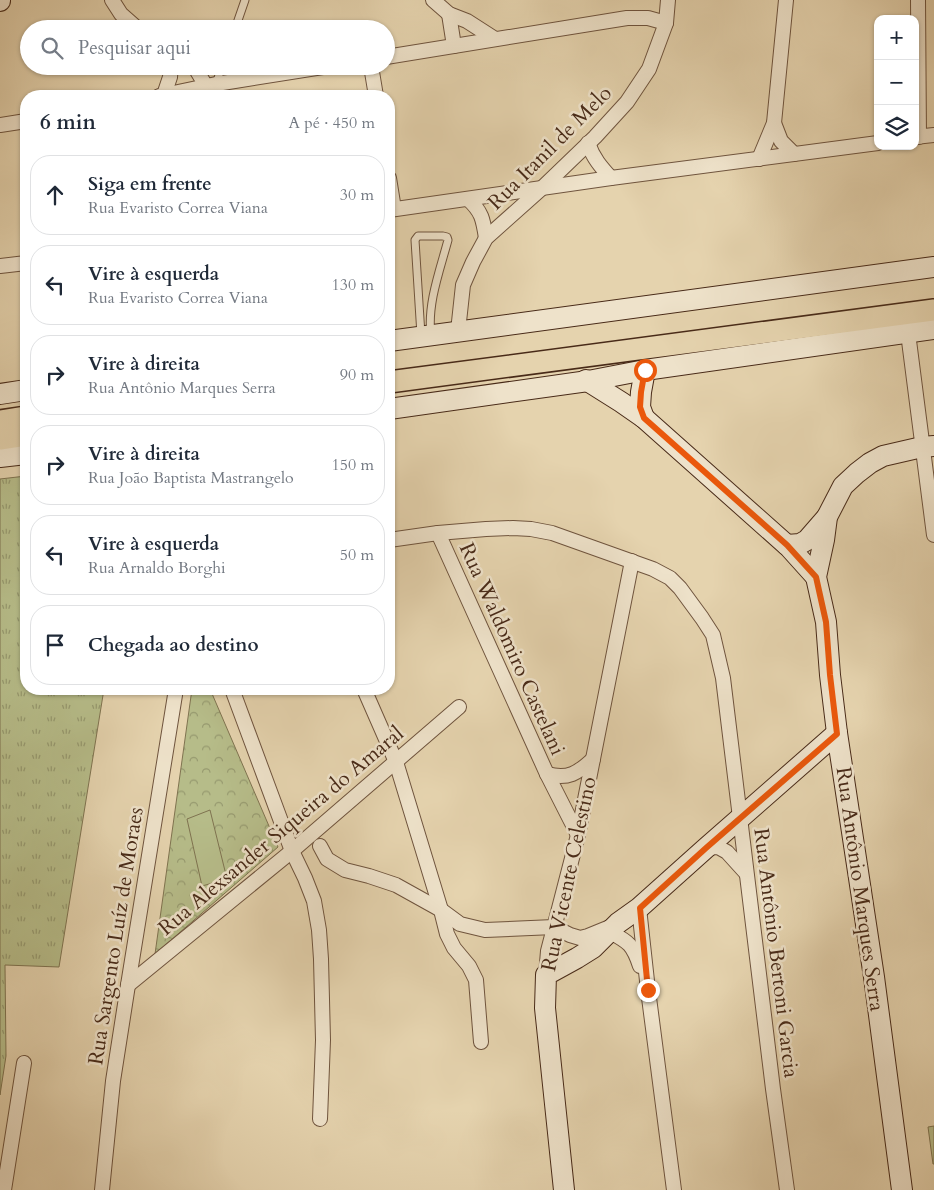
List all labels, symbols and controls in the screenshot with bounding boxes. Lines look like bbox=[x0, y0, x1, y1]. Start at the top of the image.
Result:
map controls bbox=[874, 15, 919, 150]
button: + bbox=[874, 15, 919, 60]
search box bbox=[20, 20, 395, 75]
icon: search bbox=[38, 34, 66, 62]
text: Pesquisar aqui bbox=[78, 35, 191, 61]
button: − bbox=[874, 60, 919, 105]
street label: Rua Itanil de Melo bbox=[481, 79, 619, 217]
button: layers bbox=[874, 105, 919, 150]
text: 6 min bbox=[40, 108, 96, 137]
text: A pé · 450 m bbox=[288, 112, 375, 134]
text: Siga em frente bbox=[88, 171, 212, 197]
icon: ahead bbox=[41, 181, 69, 209]
text: 30 m bbox=[340, 184, 374, 206]
text: Rua Evaristo Correa Viana bbox=[88, 197, 268, 219]
text: Vire à esquerda bbox=[88, 261, 219, 287]
icon: left bbox=[41, 271, 69, 299]
text: 130 m bbox=[332, 274, 374, 296]
text: Rua Evaristo Correa Viana bbox=[88, 287, 268, 309]
text: Vire à direita bbox=[88, 351, 200, 377]
route start bbox=[634, 359, 657, 382]
icon: right bbox=[41, 361, 69, 389]
text: 90 m bbox=[340, 364, 374, 386]
text: Rua Antônio Marques Serra bbox=[88, 377, 276, 399]
text: Vire à direita bbox=[88, 441, 200, 467]
icon: right bbox=[41, 451, 69, 479]
text: 150 m bbox=[332, 454, 374, 476]
text: Rua João Baptista Mastrangelo bbox=[88, 467, 294, 489]
text: Vire à esquerda bbox=[88, 531, 219, 557]
street label: Rua Waldomiro Castelani bbox=[452, 538, 572, 760]
icon: left bbox=[41, 541, 69, 569]
text: 50 m bbox=[340, 544, 374, 566]
text: Rua Arnaldo Borghi bbox=[88, 557, 225, 579]
icon: arrive bbox=[41, 631, 69, 659]
text: Chegada ao destino bbox=[88, 632, 259, 658]
street label: Rua Alexsander Siqueira do Amaral bbox=[152, 720, 410, 942]
street label: Rua Antônio Marques Serra bbox=[828, 765, 892, 1013]
street label: Rua Vicente Celestino bbox=[534, 774, 604, 974]
street label: Rua Sargento Luíz de Moraes bbox=[81, 805, 151, 1067]
street label: Rua Antônio Bertoni Garcia bbox=[746, 826, 806, 1080]
route end bbox=[637, 979, 660, 1002]

